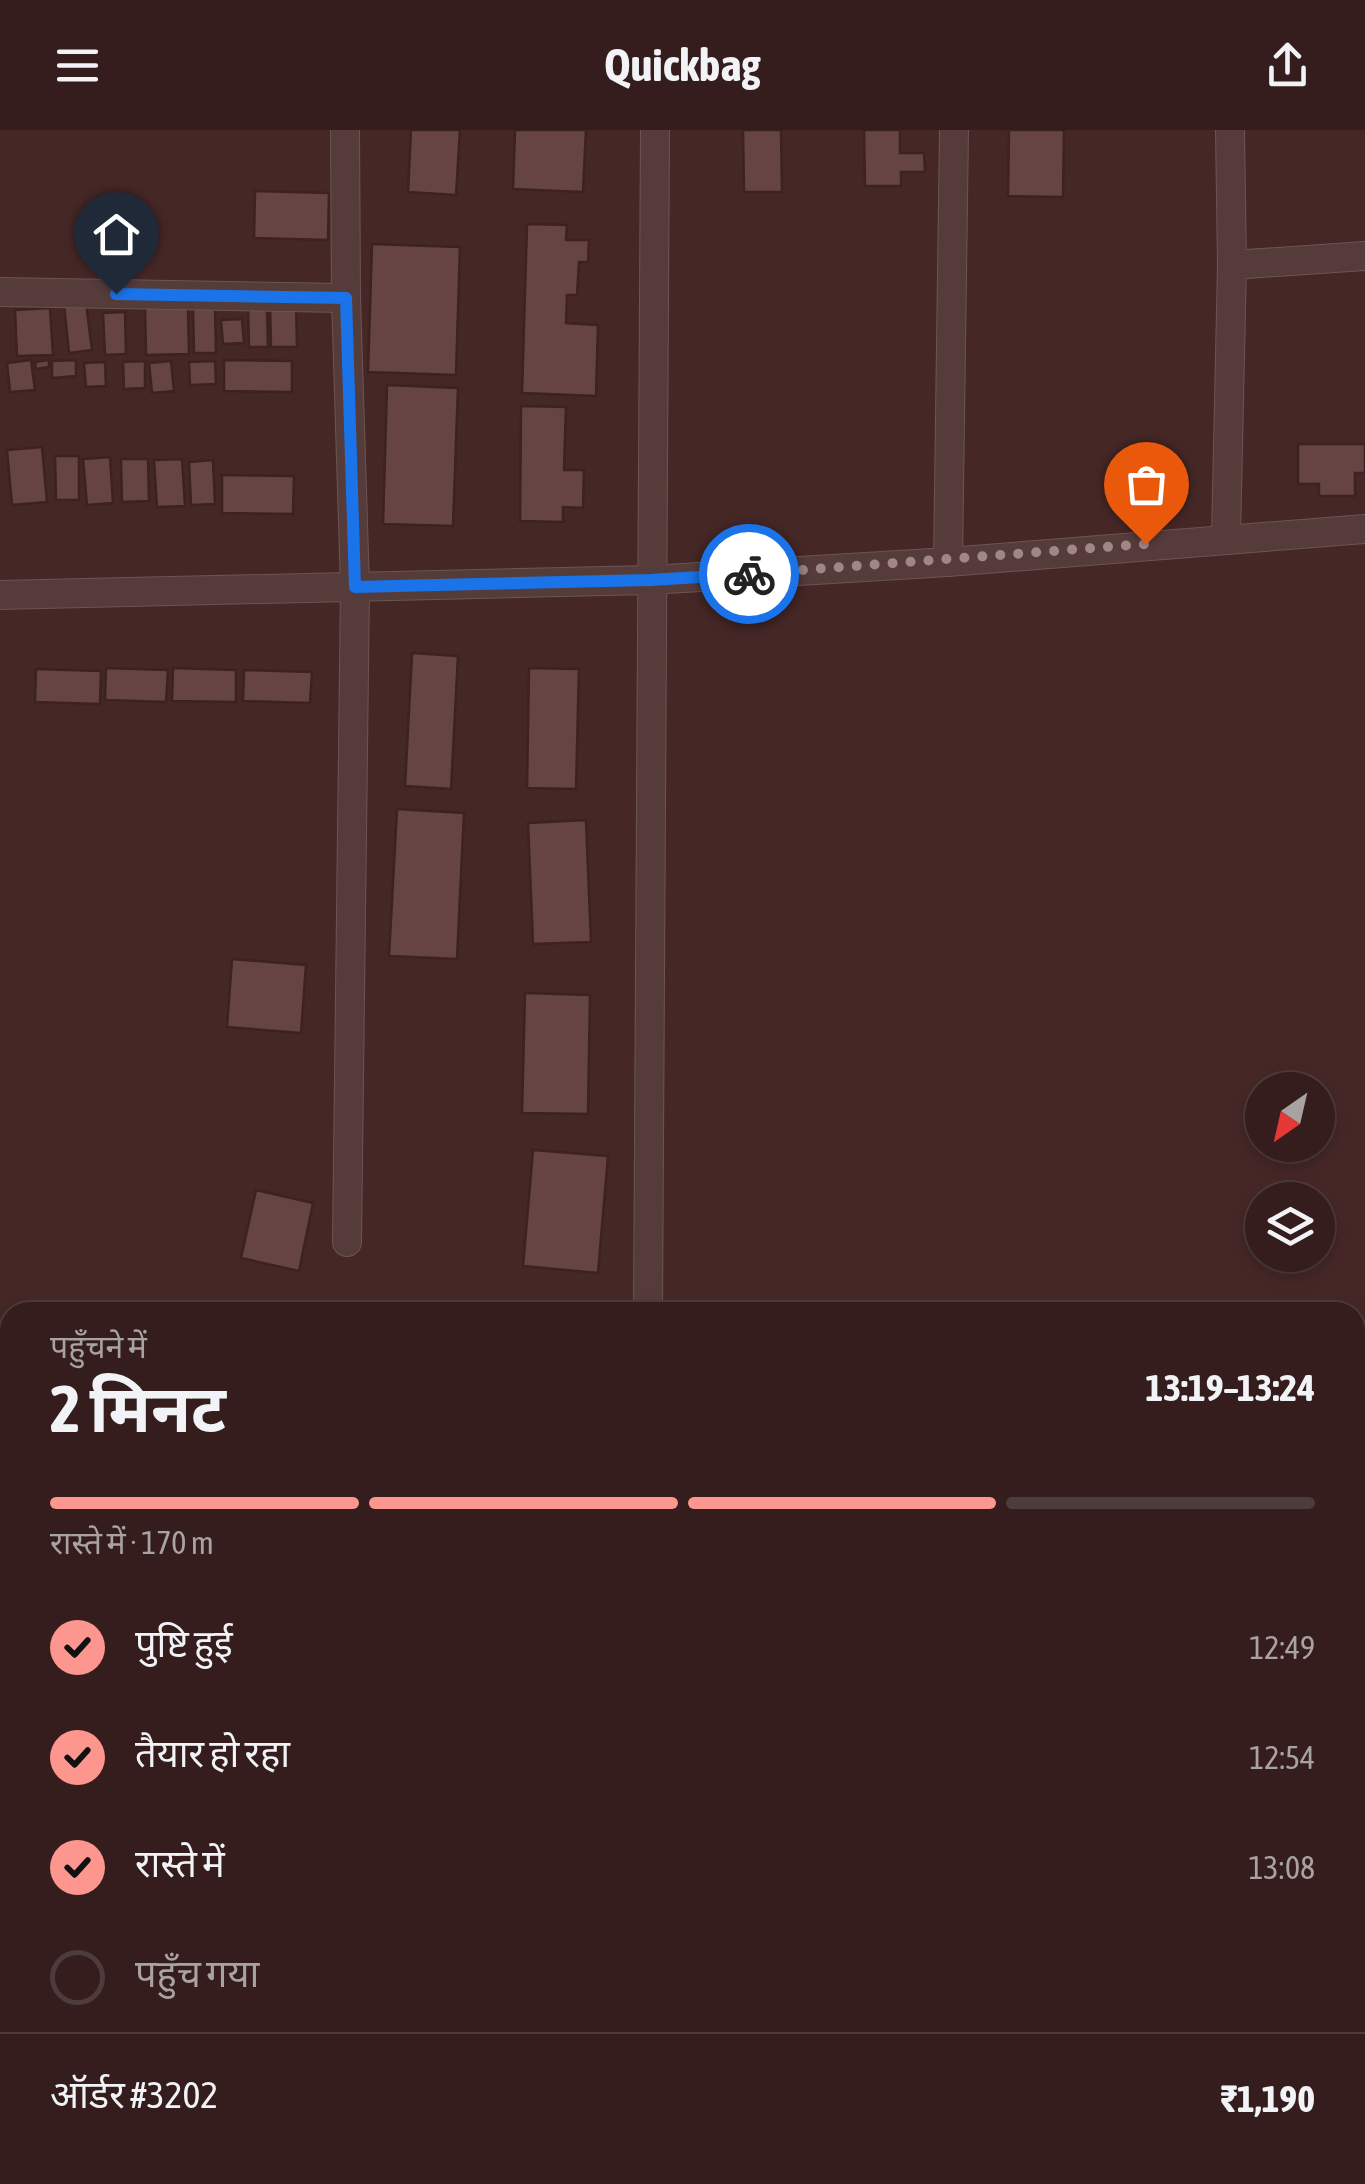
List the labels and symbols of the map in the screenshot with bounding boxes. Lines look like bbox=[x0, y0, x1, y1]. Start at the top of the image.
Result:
pin bbox=[74, 192, 159, 295]
pin bbox=[1104, 442, 1189, 545]
courier bbox=[699, 524, 799, 624]
north arrow bbox=[1245, 1072, 1335, 1162]

